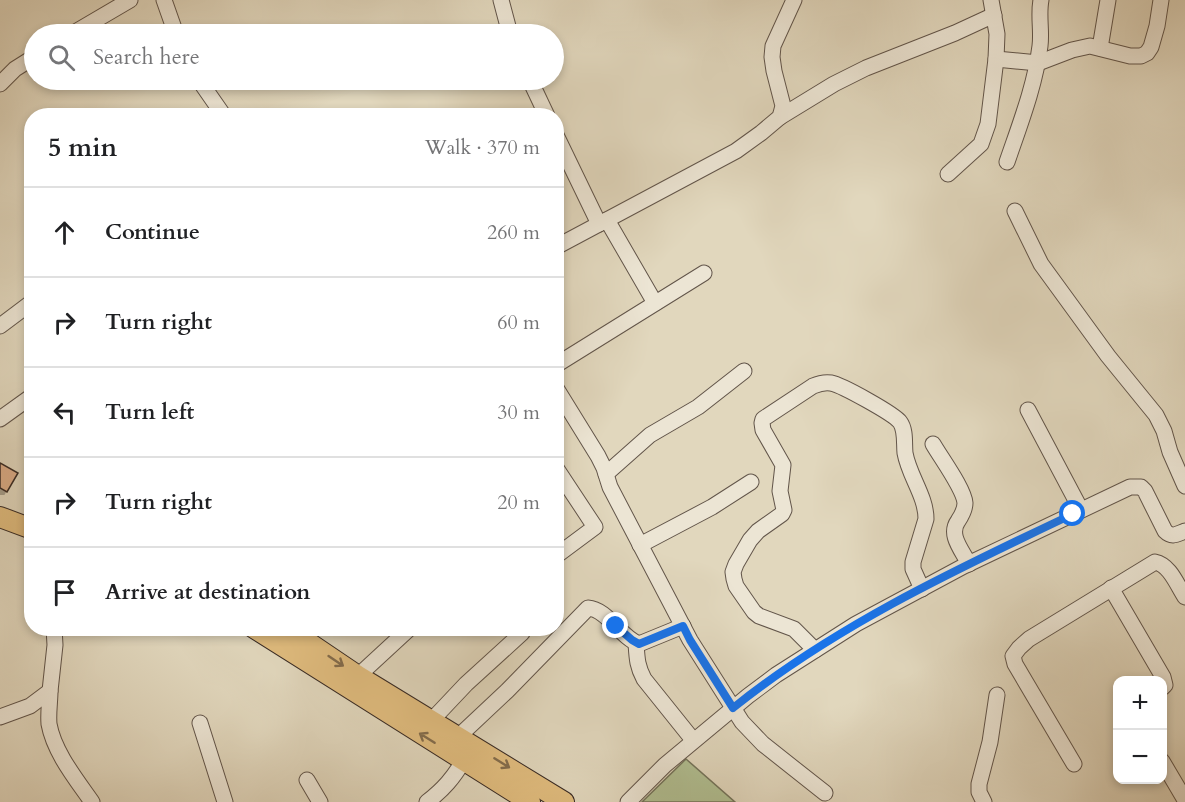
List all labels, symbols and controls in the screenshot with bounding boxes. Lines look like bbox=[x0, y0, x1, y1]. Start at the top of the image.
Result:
search box bbox=[24, 24, 564, 90]
icon: search bbox=[45, 41, 78, 74]
text: Search here bbox=[93, 42, 200, 72]
text: 5 min bbox=[48, 130, 117, 165]
text: Walk · 370 m bbox=[425, 134, 540, 161]
icon: ahead bbox=[48, 216, 81, 249]
text: Continue bbox=[105, 217, 200, 247]
text: 260 m bbox=[487, 219, 540, 246]
icon: right bbox=[48, 306, 81, 339]
text: Turn right bbox=[105, 307, 212, 337]
text: 60 m bbox=[497, 309, 540, 336]
icon: left bbox=[48, 396, 81, 429]
text: Turn left bbox=[105, 397, 194, 427]
text: 30 m bbox=[497, 399, 540, 426]
icon: right bbox=[48, 486, 81, 519]
text: Turn right bbox=[105, 487, 212, 517]
text: 20 m bbox=[497, 489, 540, 516]
route start bbox=[1059, 500, 1085, 526]
icon: arrive bbox=[48, 576, 81, 609]
text: Arrive at destination bbox=[105, 577, 310, 607]
route end bbox=[602, 612, 628, 638]
one-way arrow bbox=[327, 655, 344, 667]
map controls bbox=[1113, 676, 1167, 784]
button: + bbox=[1113, 676, 1167, 730]
button: − bbox=[1113, 730, 1167, 784]
one-way arrow bbox=[419, 731, 436, 743]
one-way arrow bbox=[493, 758, 510, 770]

